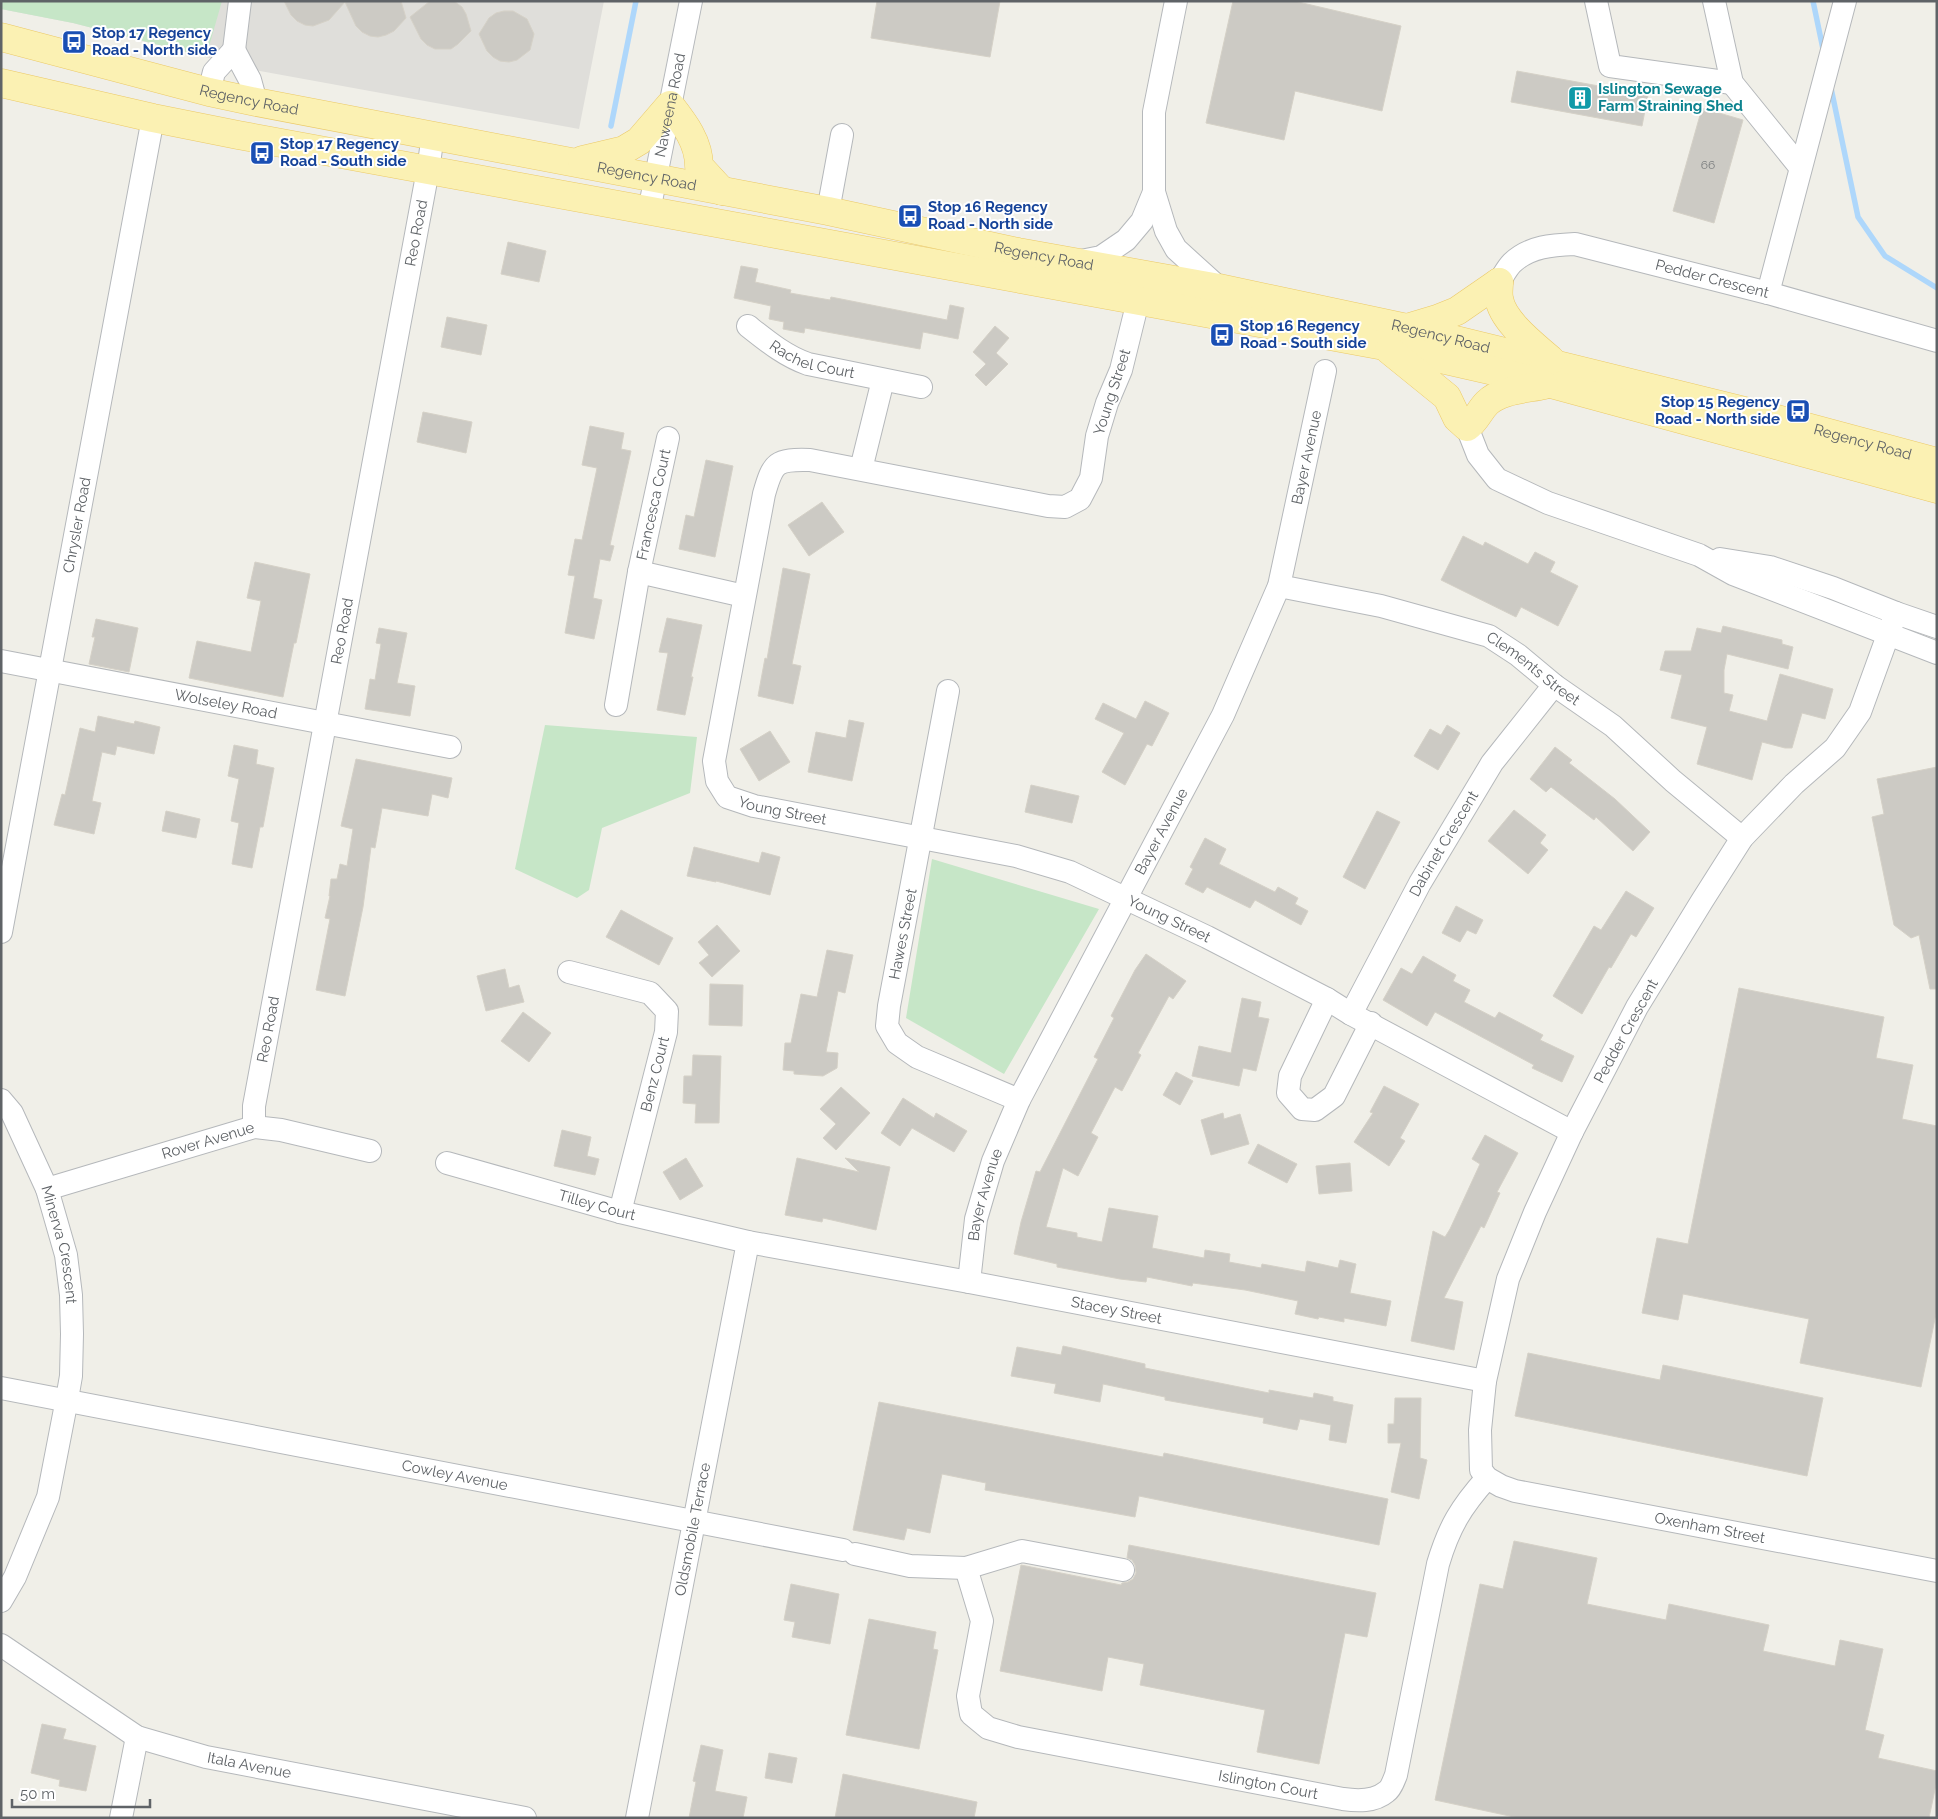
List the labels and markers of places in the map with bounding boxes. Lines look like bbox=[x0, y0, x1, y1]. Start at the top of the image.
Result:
place label: Stop 17 Regency Road - North side bbox=[92, 24, 217, 59]
bus stop icon: Stop 17 Regency Road - North side bbox=[61, 29, 87, 55]
place label: Islington Sewage Farm Straining Shed bbox=[1598, 80, 1743, 115]
building icon: Islington Sewage Farm Straining Shed bbox=[1567, 85, 1593, 111]
place label: Stop 17 Regency Road - South side bbox=[280, 135, 406, 170]
bus stop icon: Stop 17 Regency Road - South side bbox=[249, 140, 275, 166]
place label: Stop 16 Regency Road - North side bbox=[928, 198, 1053, 233]
bus stop icon: Stop 16 Regency Road - North side bbox=[897, 203, 923, 229]
place label: Stop 16 Regency Road - South side bbox=[1240, 317, 1366, 352]
bus stop icon: Stop 16 Regency Road - South side bbox=[1209, 322, 1235, 348]
place label: Stop 15 Regency Road - North side bbox=[1655, 393, 1781, 428]
bus stop icon: Stop 15 Regency Road - North side bbox=[1785, 398, 1811, 424]

